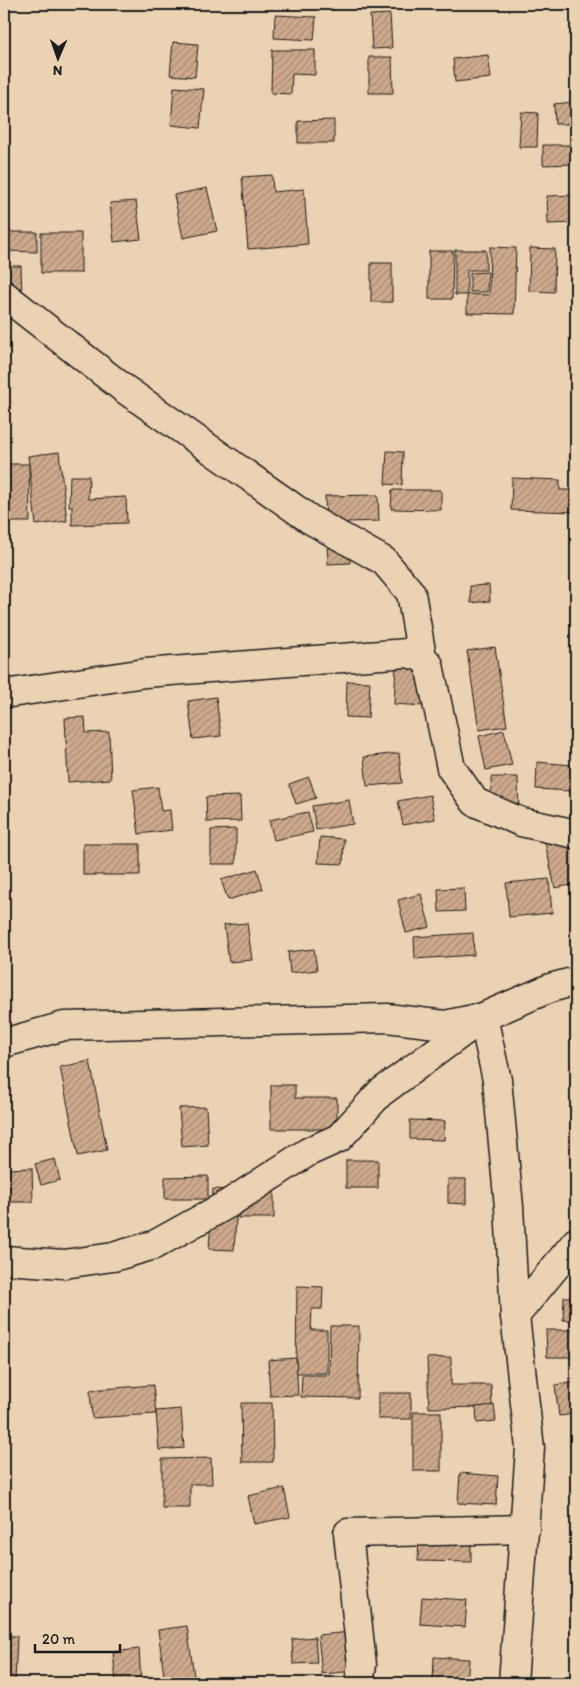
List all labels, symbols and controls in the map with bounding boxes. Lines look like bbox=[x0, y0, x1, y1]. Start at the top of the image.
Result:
north arrow bbox=[32, 32, 82, 82]
text: N bbox=[53, 62, 63, 79]
scale bar bbox=[35, 1622, 120, 1654]
text: 20 m bbox=[42, 1630, 76, 1648]

